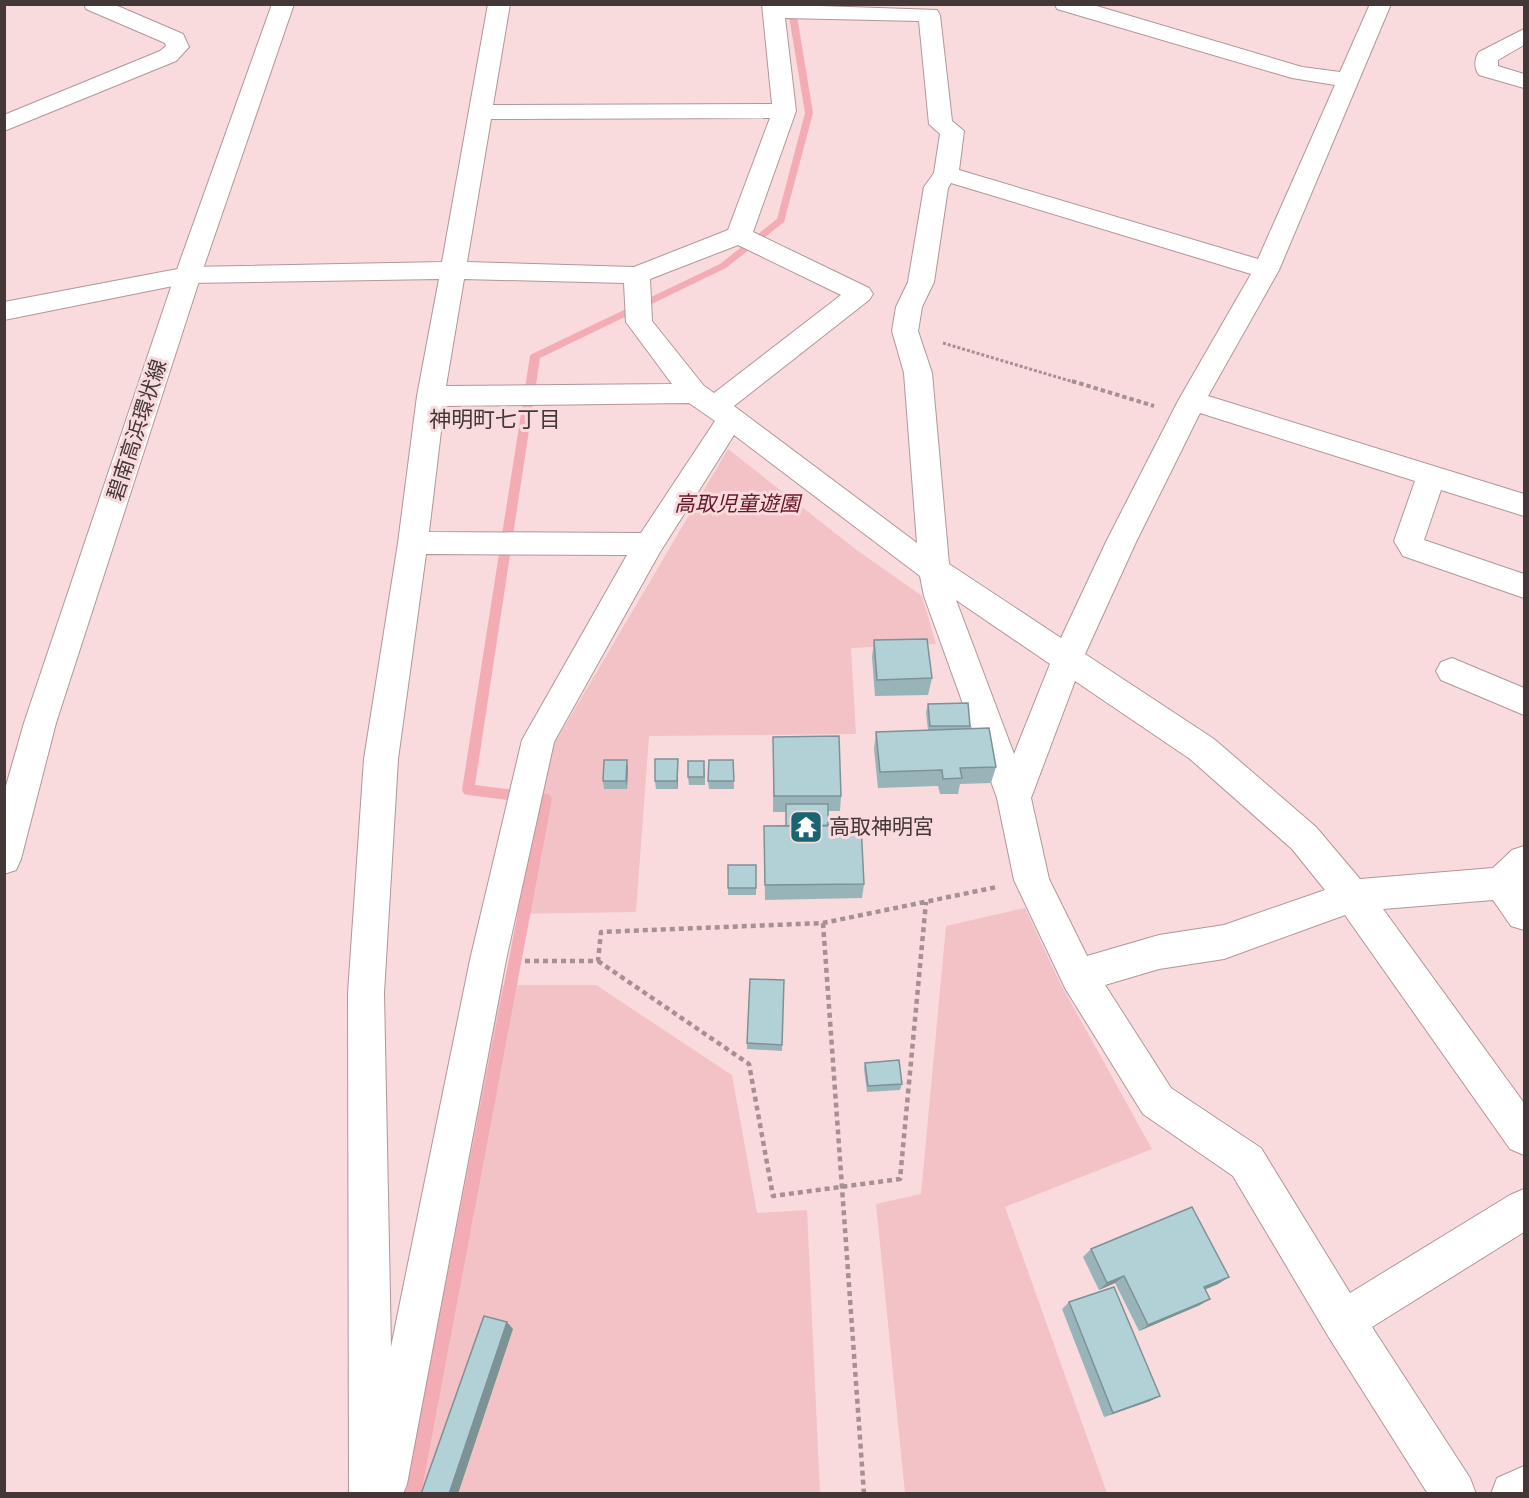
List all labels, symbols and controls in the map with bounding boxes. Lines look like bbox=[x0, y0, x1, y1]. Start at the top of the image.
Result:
street label: 碧南高浜環状線 bbox=[103, 356, 171, 504]
district label: 神明町七丁目 bbox=[429, 407, 561, 432]
park label: 高取児童遊園 bbox=[674, 492, 803, 516]
temple icon: 高取神明宮 bbox=[788, 809, 824, 845]
place label: 高取神明宮 bbox=[829, 815, 934, 839]

